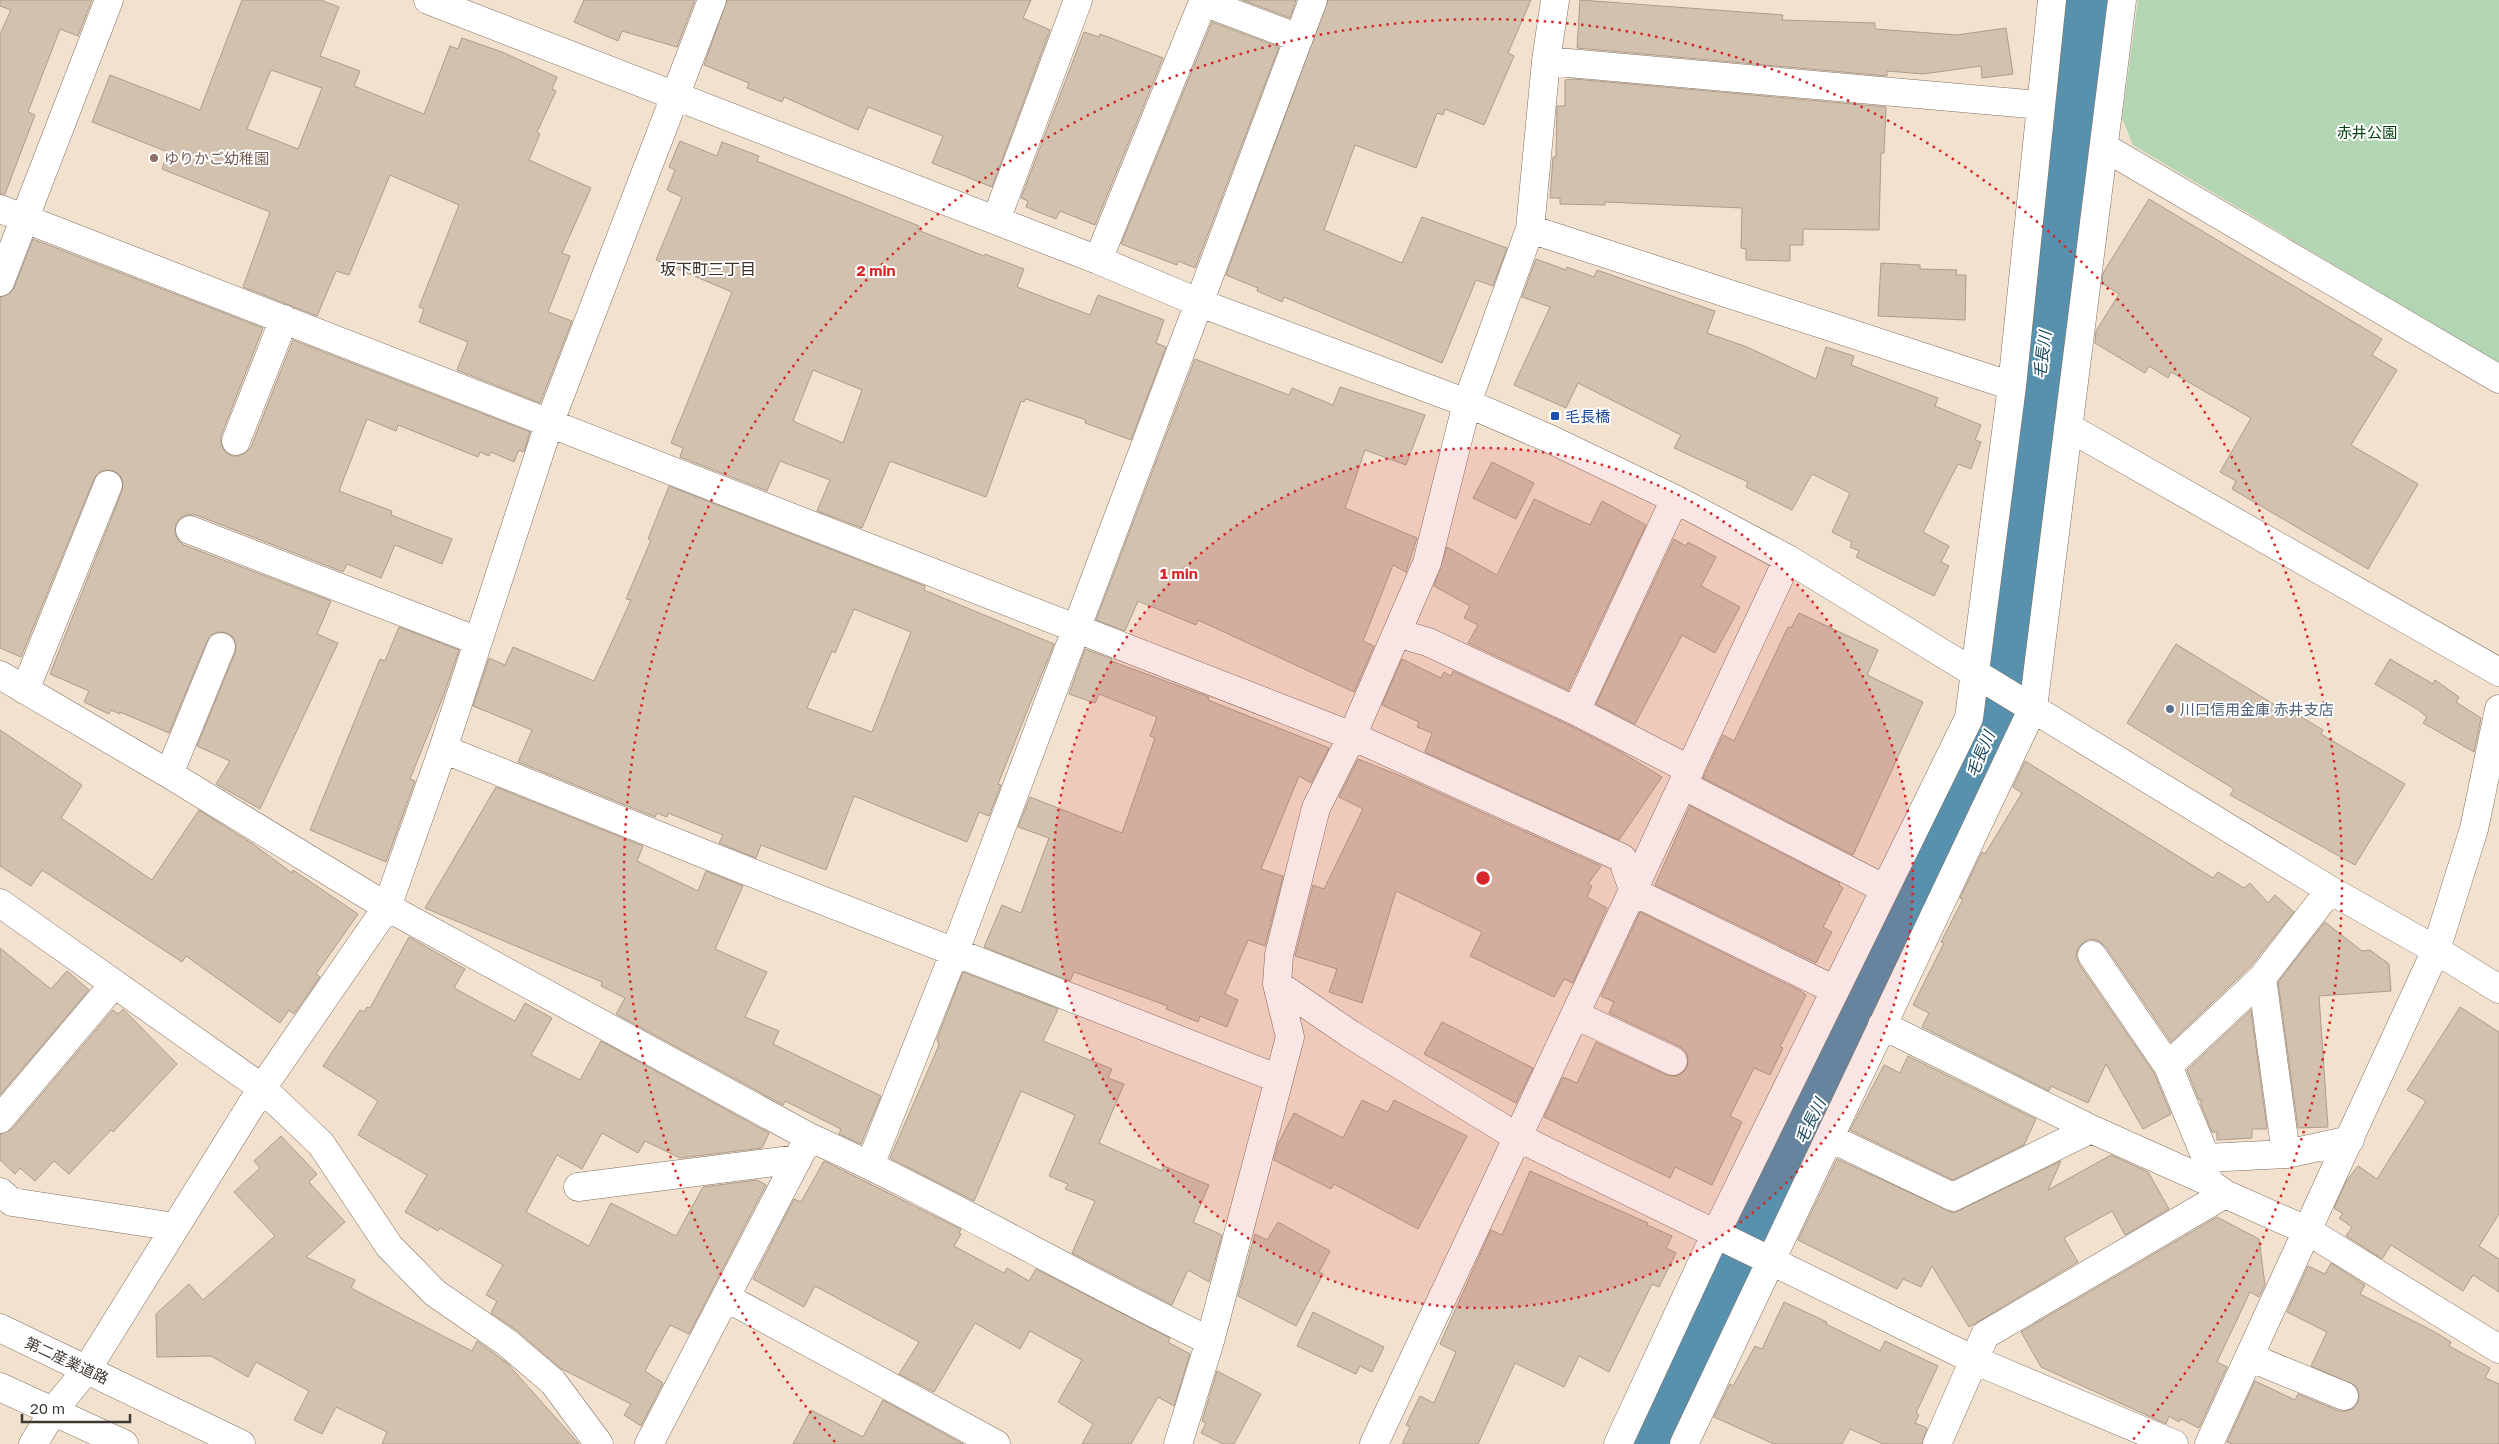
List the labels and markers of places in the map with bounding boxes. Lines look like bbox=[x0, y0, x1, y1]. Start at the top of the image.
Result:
place label: ゆりかご幼稚園 bbox=[164, 149, 269, 167]
marker: ゆりかご幼稚園 bbox=[148, 152, 160, 164]
place label: 毛長橋 bbox=[1565, 407, 1610, 425]
marker: 毛長橋 bbox=[1549, 410, 1561, 422]
place label: 川口信用金庫 赤井支店 bbox=[2180, 700, 2334, 718]
marker: 川口信用金庫 赤井支店 bbox=[2164, 703, 2176, 715]
centre of rings bbox=[1474, 869, 1492, 887]

